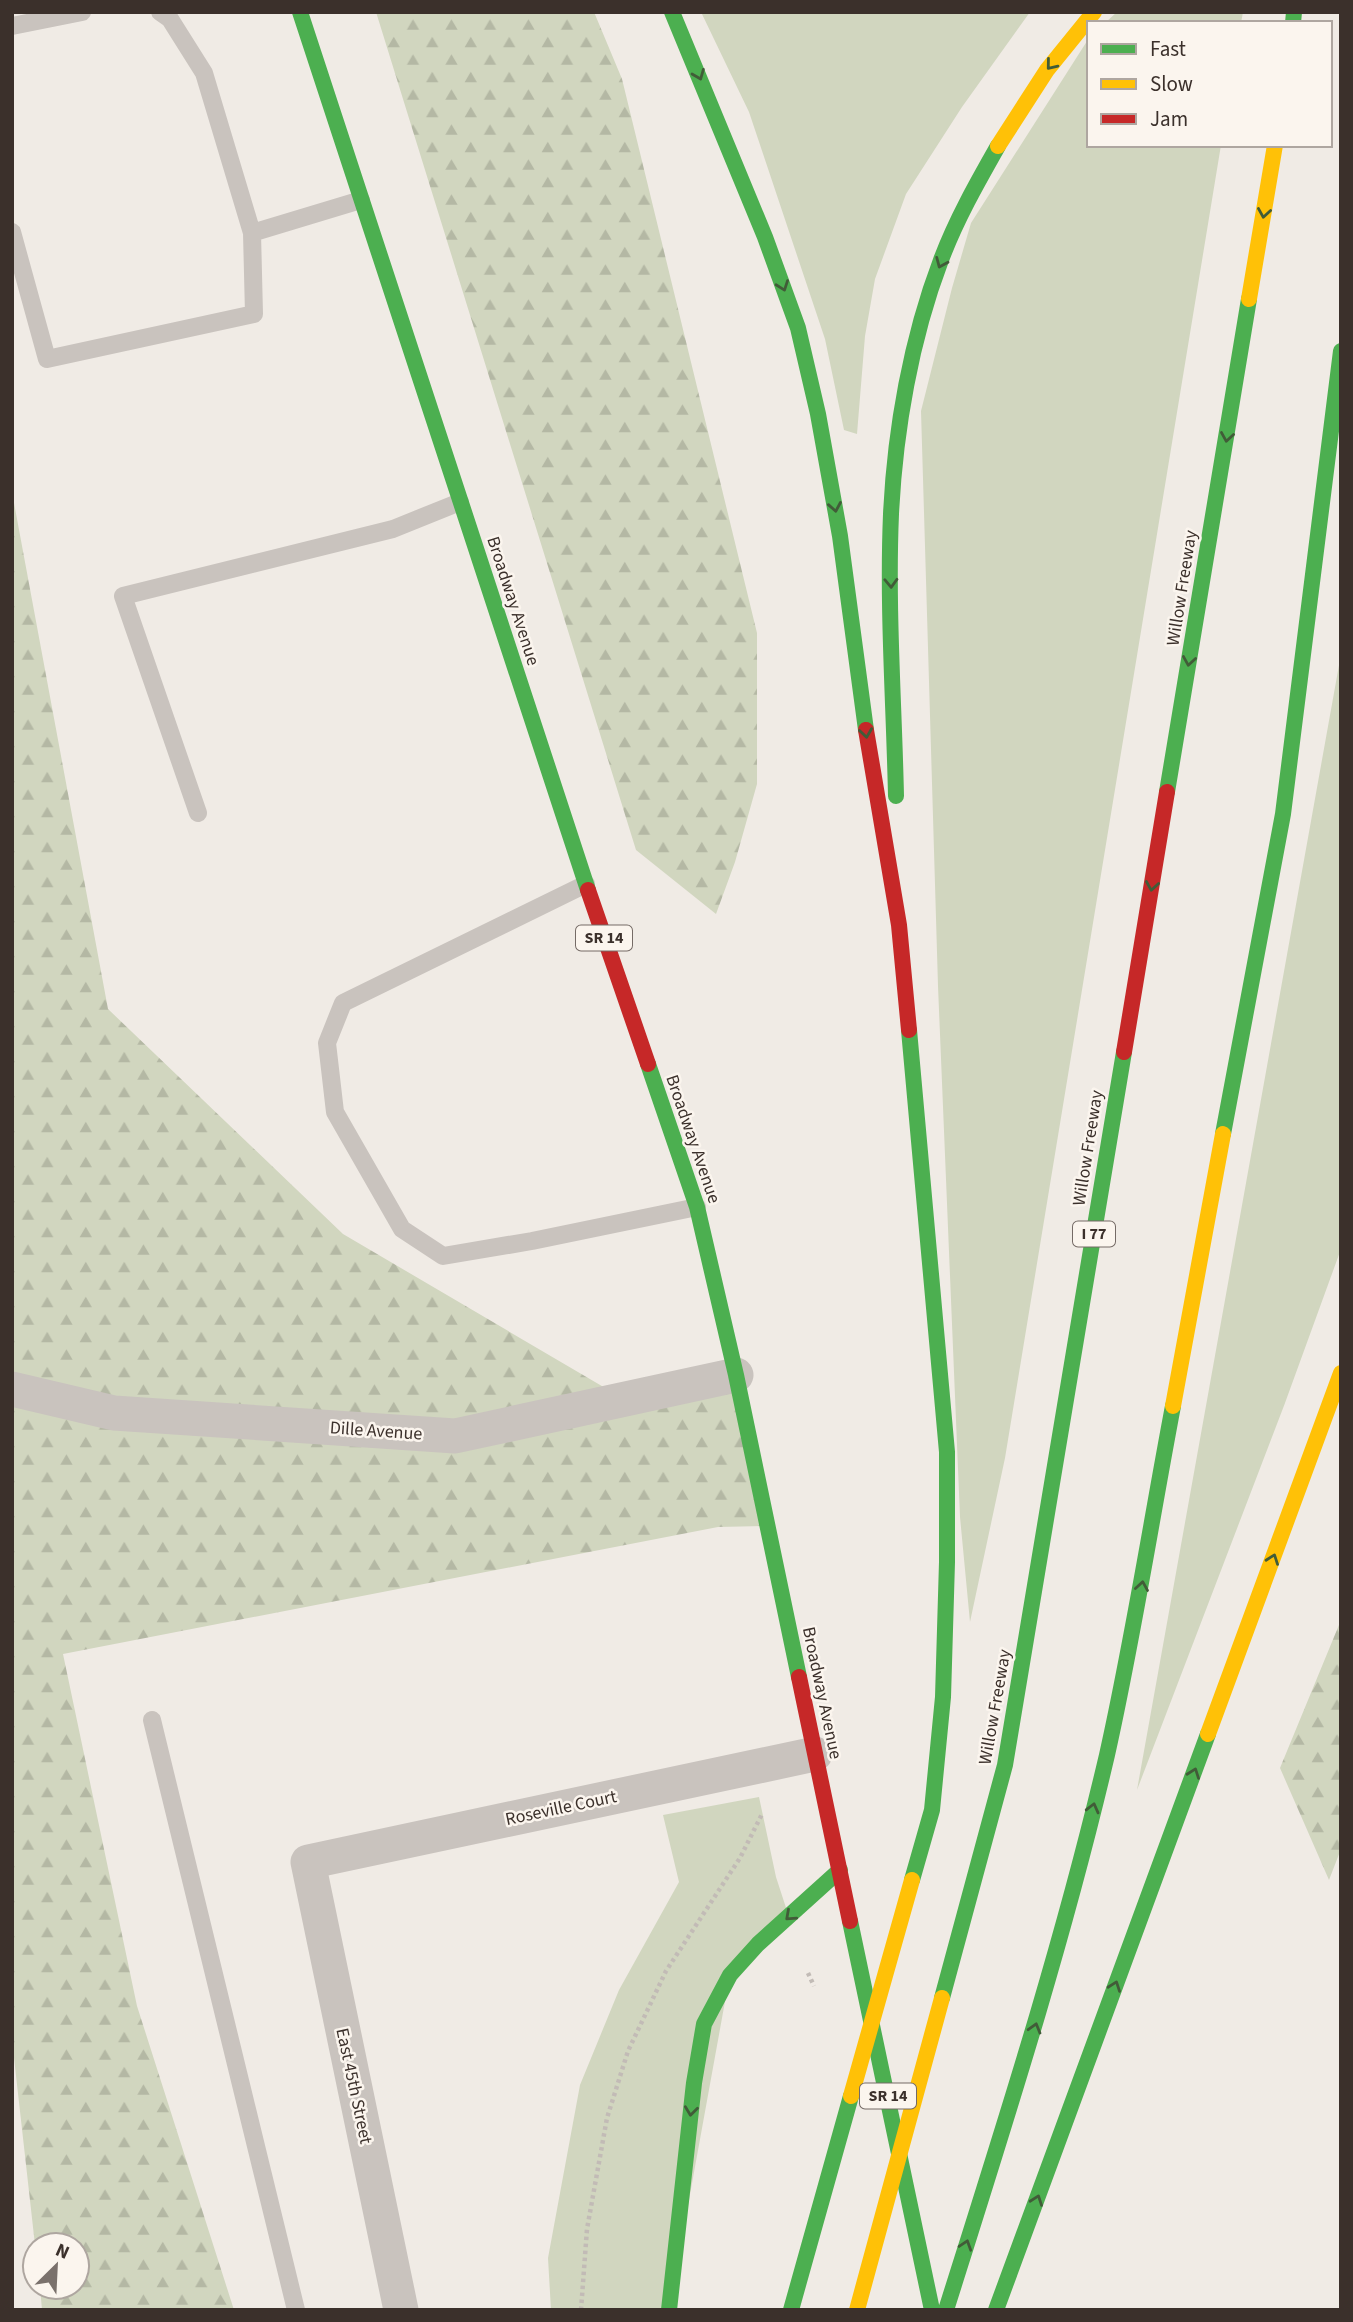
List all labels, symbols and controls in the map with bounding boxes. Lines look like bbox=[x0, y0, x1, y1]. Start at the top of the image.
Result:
legend bbox=[1087, 21, 1332, 147]
text: Fast bbox=[1150, 34, 1186, 64]
one-way arrow bbox=[1046, 57, 1059, 69]
one-way arrow bbox=[690, 68, 704, 80]
text: Slow bbox=[1150, 69, 1193, 99]
text: Jam bbox=[1150, 104, 1188, 134]
one-way arrow bbox=[1257, 207, 1272, 218]
one-way arrow bbox=[935, 256, 949, 268]
one-way arrow bbox=[775, 280, 789, 292]
one-way arrow bbox=[1220, 431, 1235, 443]
one-way arrow bbox=[827, 501, 842, 513]
street label: Willow Freeway bbox=[1161, 528, 1204, 648]
street label: Broadway Avenue bbox=[480, 533, 546, 669]
one-way arrow bbox=[884, 578, 899, 589]
one-way arrow bbox=[1182, 655, 1197, 667]
one-way arrow bbox=[859, 727, 874, 738]
one-way arrow bbox=[1145, 880, 1160, 892]
road number: SR 14 bbox=[576, 926, 632, 950]
street label: Broadway Avenue bbox=[659, 1071, 727, 1207]
street label: Willow Freeway bbox=[1067, 1088, 1110, 1208]
road number: I 77 bbox=[1073, 1222, 1115, 1246]
street label: Dille Avenue bbox=[329, 1415, 423, 1447]
one-way arrow bbox=[1265, 1554, 1279, 1566]
one-way arrow bbox=[1134, 1580, 1149, 1592]
street label: Broadway Avenue bbox=[796, 1625, 848, 1761]
street label: Willow Freeway bbox=[973, 1647, 1018, 1767]
one-way arrow bbox=[1186, 1767, 1200, 1779]
street label: Roseville Court bbox=[503, 1784, 619, 1832]
one-way arrow bbox=[1085, 1802, 1099, 1814]
one-way arrow bbox=[785, 1908, 798, 1920]
one-way arrow bbox=[1107, 1981, 1121, 1993]
one-way arrow bbox=[1026, 2022, 1041, 2034]
street label: East 45th Street bbox=[330, 2026, 378, 2146]
road number: SR 14 bbox=[860, 2084, 916, 2108]
one-way arrow bbox=[683, 2105, 698, 2116]
one-way arrow bbox=[1028, 2194, 1042, 2206]
north arrow bbox=[21, 2231, 91, 2301]
text: N bbox=[51, 2237, 74, 2267]
one-way arrow bbox=[958, 2239, 973, 2251]

